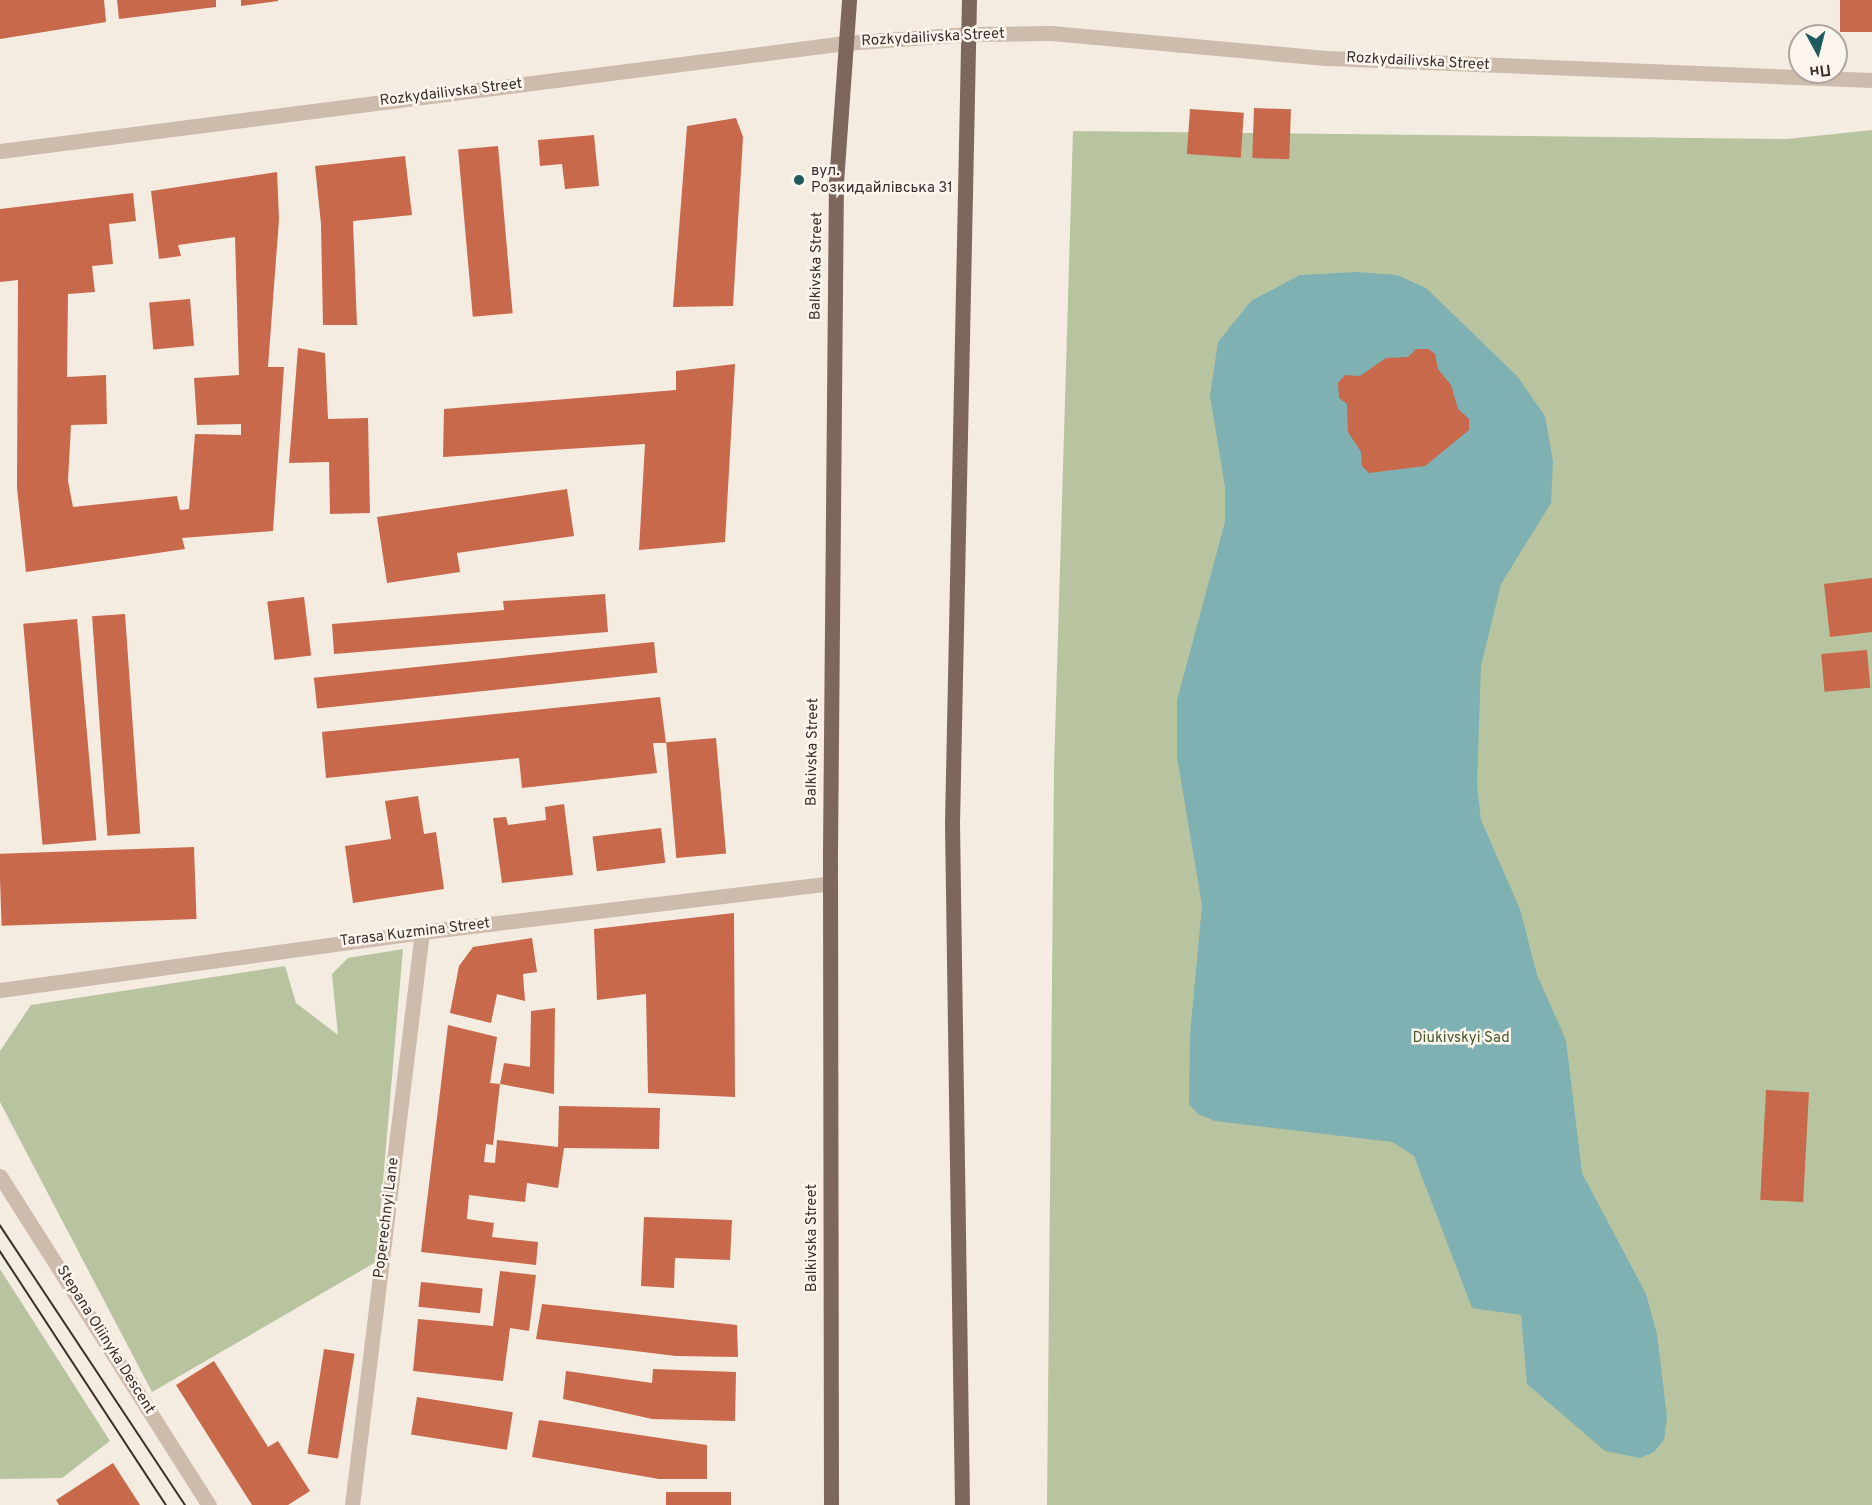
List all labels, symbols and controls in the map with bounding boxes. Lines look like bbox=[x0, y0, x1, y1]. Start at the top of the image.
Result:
north arrow bbox=[1788, 24, 1848, 84]
street label: Rozkydailivska Street bbox=[861, 25, 1005, 51]
street label: Rozkydailivska Street bbox=[1346, 49, 1490, 75]
text: Пн bbox=[1808, 59, 1832, 81]
street label: Rozkydailivska Street bbox=[379, 75, 523, 111]
place label: вул. Розкидайлiвська 31 bbox=[811, 162, 953, 197]
marker: вул. Розкидайлiвська 31 bbox=[792, 173, 806, 187]
street label: Balkivska Street bbox=[807, 212, 827, 320]
street label: Balkivska Street bbox=[803, 698, 823, 806]
street label: Tarasa Kuzmina Street bbox=[339, 915, 491, 951]
park label: Diukivskyi Sad bbox=[1412, 1030, 1510, 1048]
street label: Poperechnyi Lane bbox=[371, 1157, 403, 1279]
street label: Balkivska Street bbox=[804, 1184, 822, 1292]
street label: Stepana Oliinyka Descent bbox=[52, 1262, 158, 1418]

